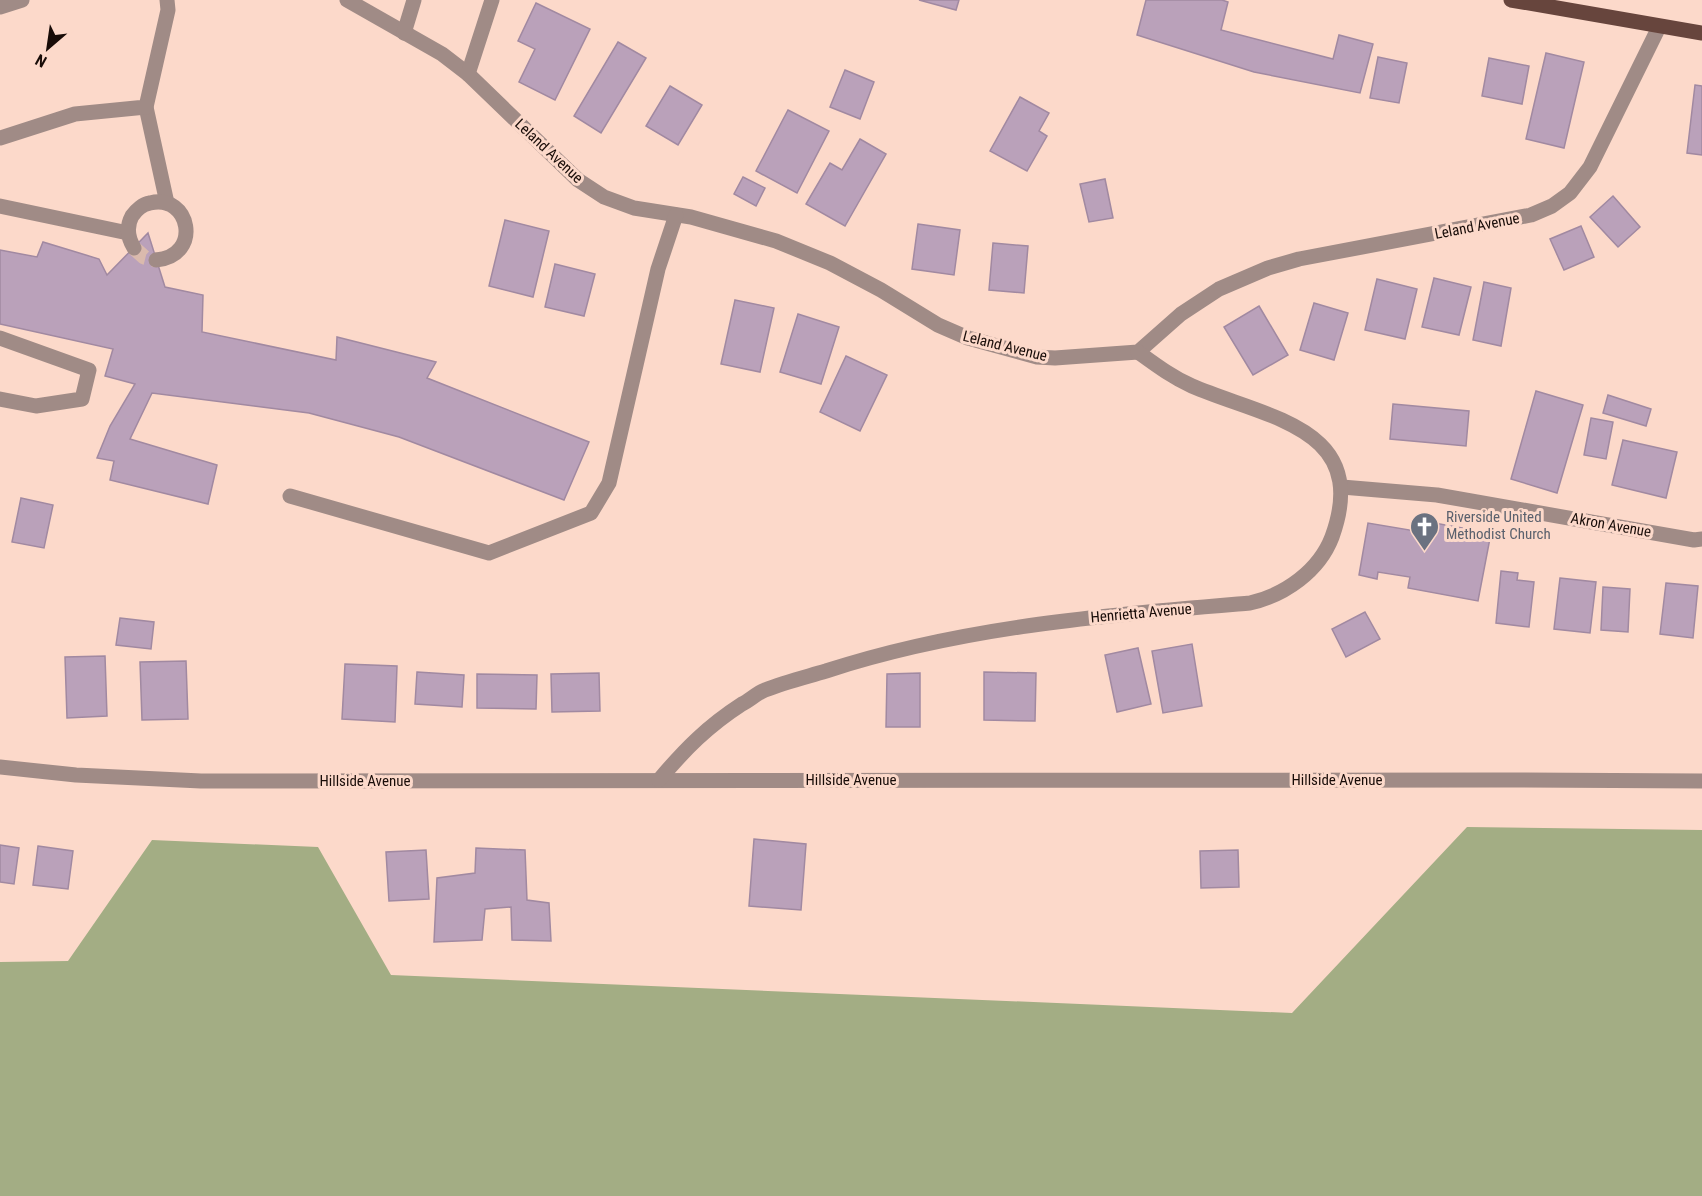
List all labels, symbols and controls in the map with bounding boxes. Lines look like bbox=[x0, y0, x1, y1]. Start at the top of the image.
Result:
north arrow bbox=[18, 18, 78, 78]
text: N bbox=[32, 50, 50, 71]
street label: Leland Avenue bbox=[511, 115, 587, 187]
street label: Leland Avenue bbox=[1433, 209, 1521, 243]
street label: Leland Avenue bbox=[961, 327, 1049, 365]
place label: Riverside United Methodist Church bbox=[1446, 508, 1551, 543]
street label: Akron Avenue bbox=[1569, 509, 1653, 541]
church icon: Riverside United Methodist Church bbox=[1409, 510, 1441, 552]
street label: Henrietta Avenue bbox=[1090, 600, 1192, 626]
street label: Hillside Avenue bbox=[805, 771, 897, 789]
street label: Hillside Avenue bbox=[1291, 771, 1383, 789]
street label: Hillside Avenue bbox=[319, 772, 411, 790]

